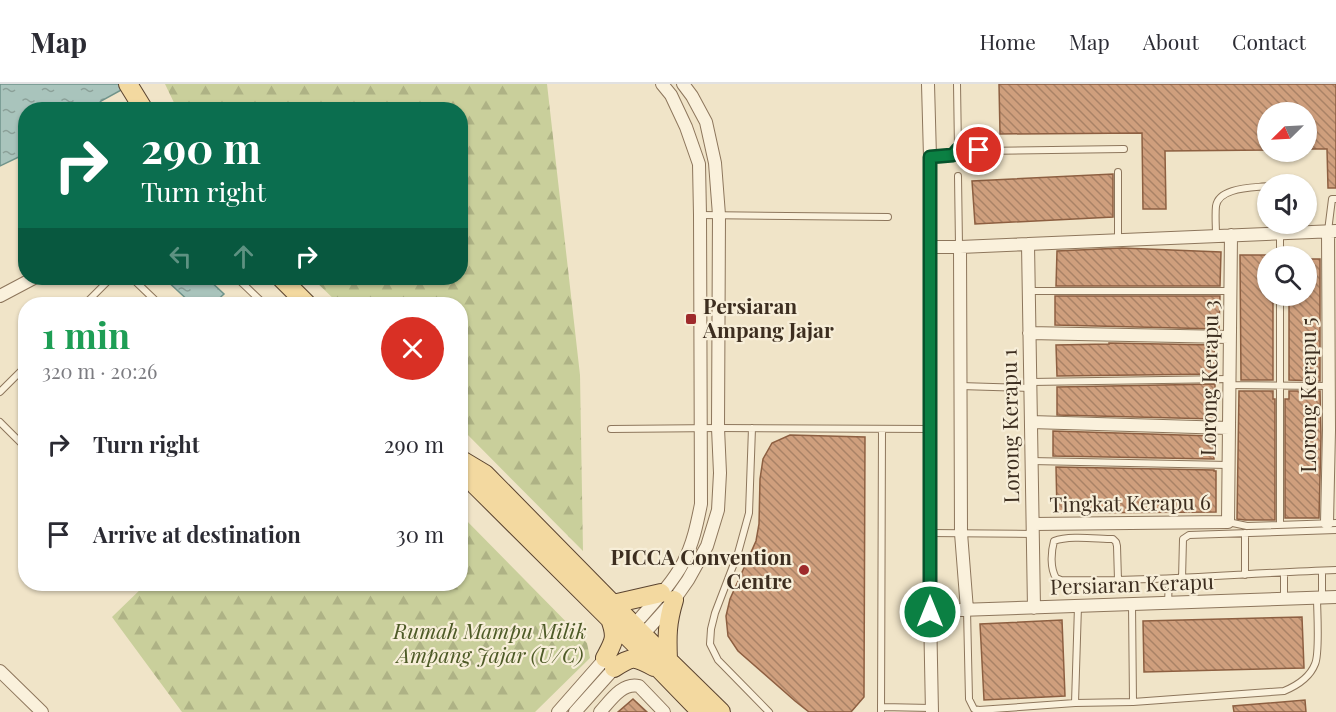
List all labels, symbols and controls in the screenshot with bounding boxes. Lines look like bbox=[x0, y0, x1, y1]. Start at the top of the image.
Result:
text: Map bbox=[30, 23, 87, 60]
text: Home bbox=[980, 27, 1036, 55]
text: Map bbox=[1069, 27, 1110, 55]
text: About bbox=[1143, 27, 1199, 55]
text: Contact bbox=[1232, 27, 1306, 55]
north arrow bbox=[1257, 102, 1317, 162]
map controls bbox=[1257, 102, 1317, 306]
text: 290 m bbox=[141, 119, 261, 175]
pin bbox=[953, 124, 1004, 175]
icon: right bbox=[42, 126, 120, 204]
icon: arrive bbox=[962, 133, 995, 166]
text: Turn right bbox=[141, 173, 266, 209]
button: sound bbox=[1257, 174, 1317, 234]
icon: left bbox=[164, 240, 197, 273]
icon: ahead bbox=[227, 240, 260, 273]
icon: right bbox=[290, 240, 323, 273]
button: search bbox=[1257, 246, 1317, 306]
place label: Persiaran Ampang Jajar bbox=[702, 291, 834, 343]
street label: Lorong Kerapu 3 bbox=[1193, 300, 1223, 456]
text: 1 min bbox=[42, 310, 130, 358]
marker: Persiaran Ampang Jajar bbox=[684, 312, 698, 326]
button: close bbox=[381, 317, 444, 380]
street label: Lorong Kerapu 5 bbox=[1293, 317, 1321, 473]
street label: Lorong Kerapu 1 bbox=[994, 348, 1024, 504]
text: 320 m · 20:26 bbox=[42, 357, 157, 384]
icon: right bbox=[42, 428, 75, 461]
text: Turn right bbox=[93, 429, 199, 459]
text: 290 m bbox=[384, 429, 444, 459]
street label: Tingkat Kerapu 6 bbox=[1049, 487, 1211, 517]
icon: arrive bbox=[42, 518, 75, 551]
text: Arrive at destination bbox=[93, 519, 301, 549]
text: 30 m bbox=[396, 519, 444, 549]
place label: PICCA Convention Centre bbox=[611, 542, 792, 594]
marker: PICCA Convention Centre bbox=[797, 563, 811, 577]
street label: Persiaran Kerapu bbox=[1049, 566, 1214, 600]
position arrow bbox=[898, 580, 962, 644]
park label: Rumah Mampu Milik Ampang Jajar (U/C) bbox=[392, 616, 587, 668]

